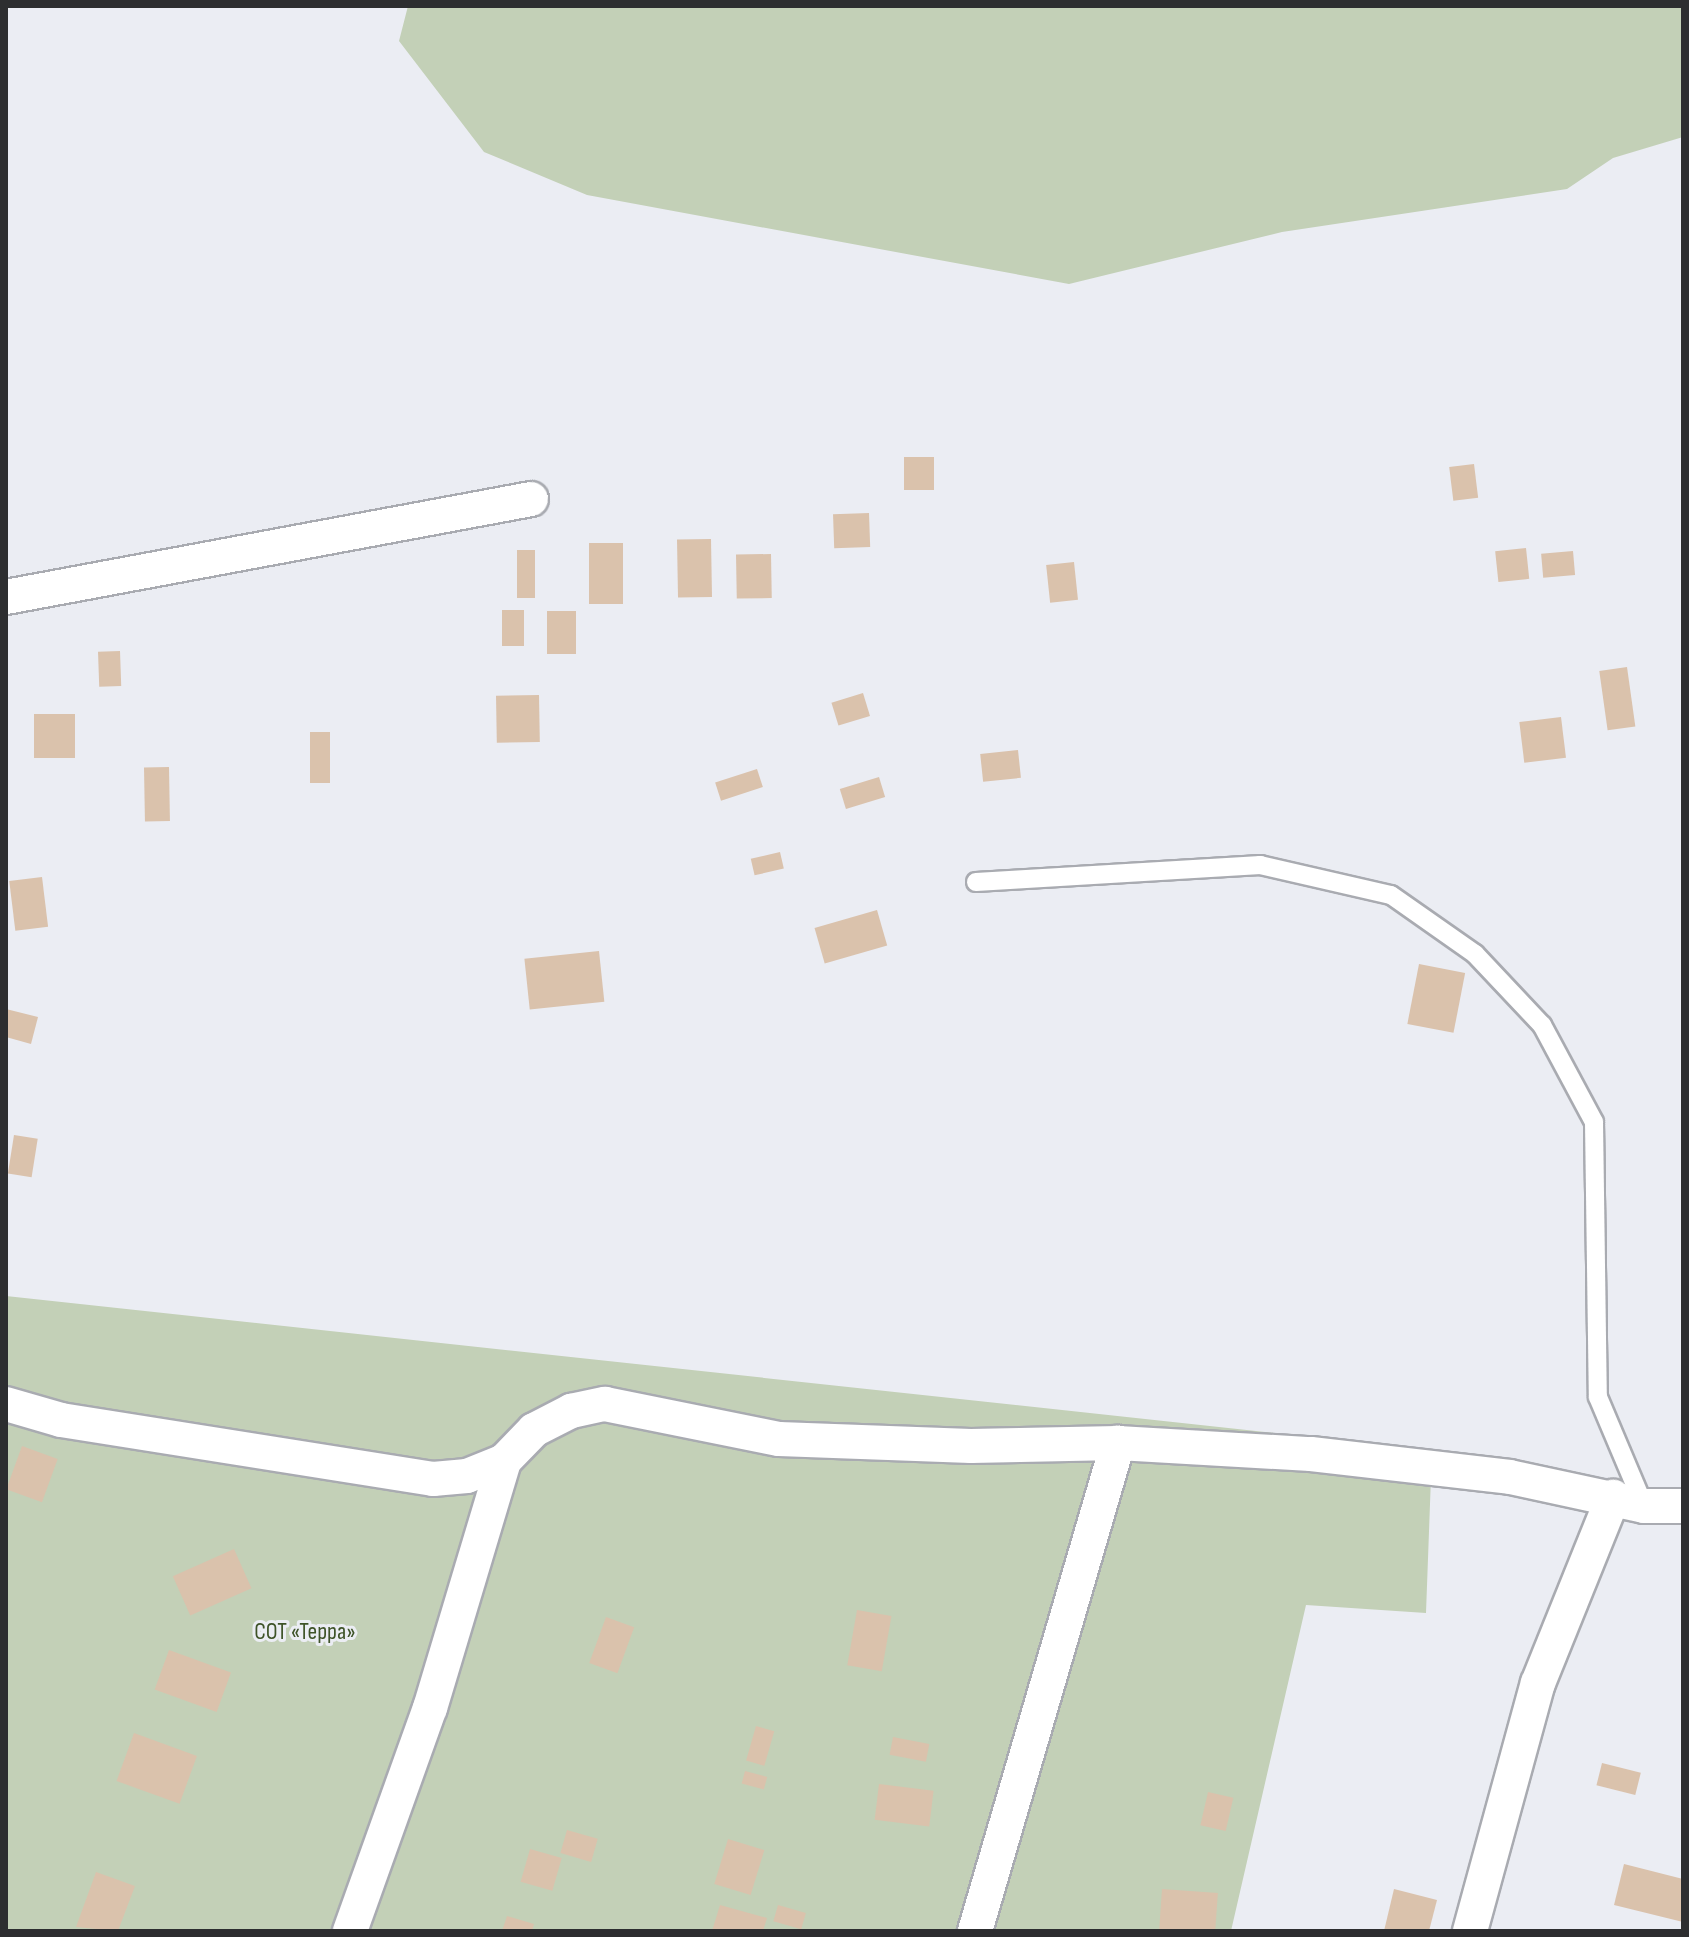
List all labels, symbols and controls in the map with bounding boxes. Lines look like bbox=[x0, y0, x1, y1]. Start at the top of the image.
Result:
park label: СОТ «Терра» bbox=[254, 1618, 356, 1646]

